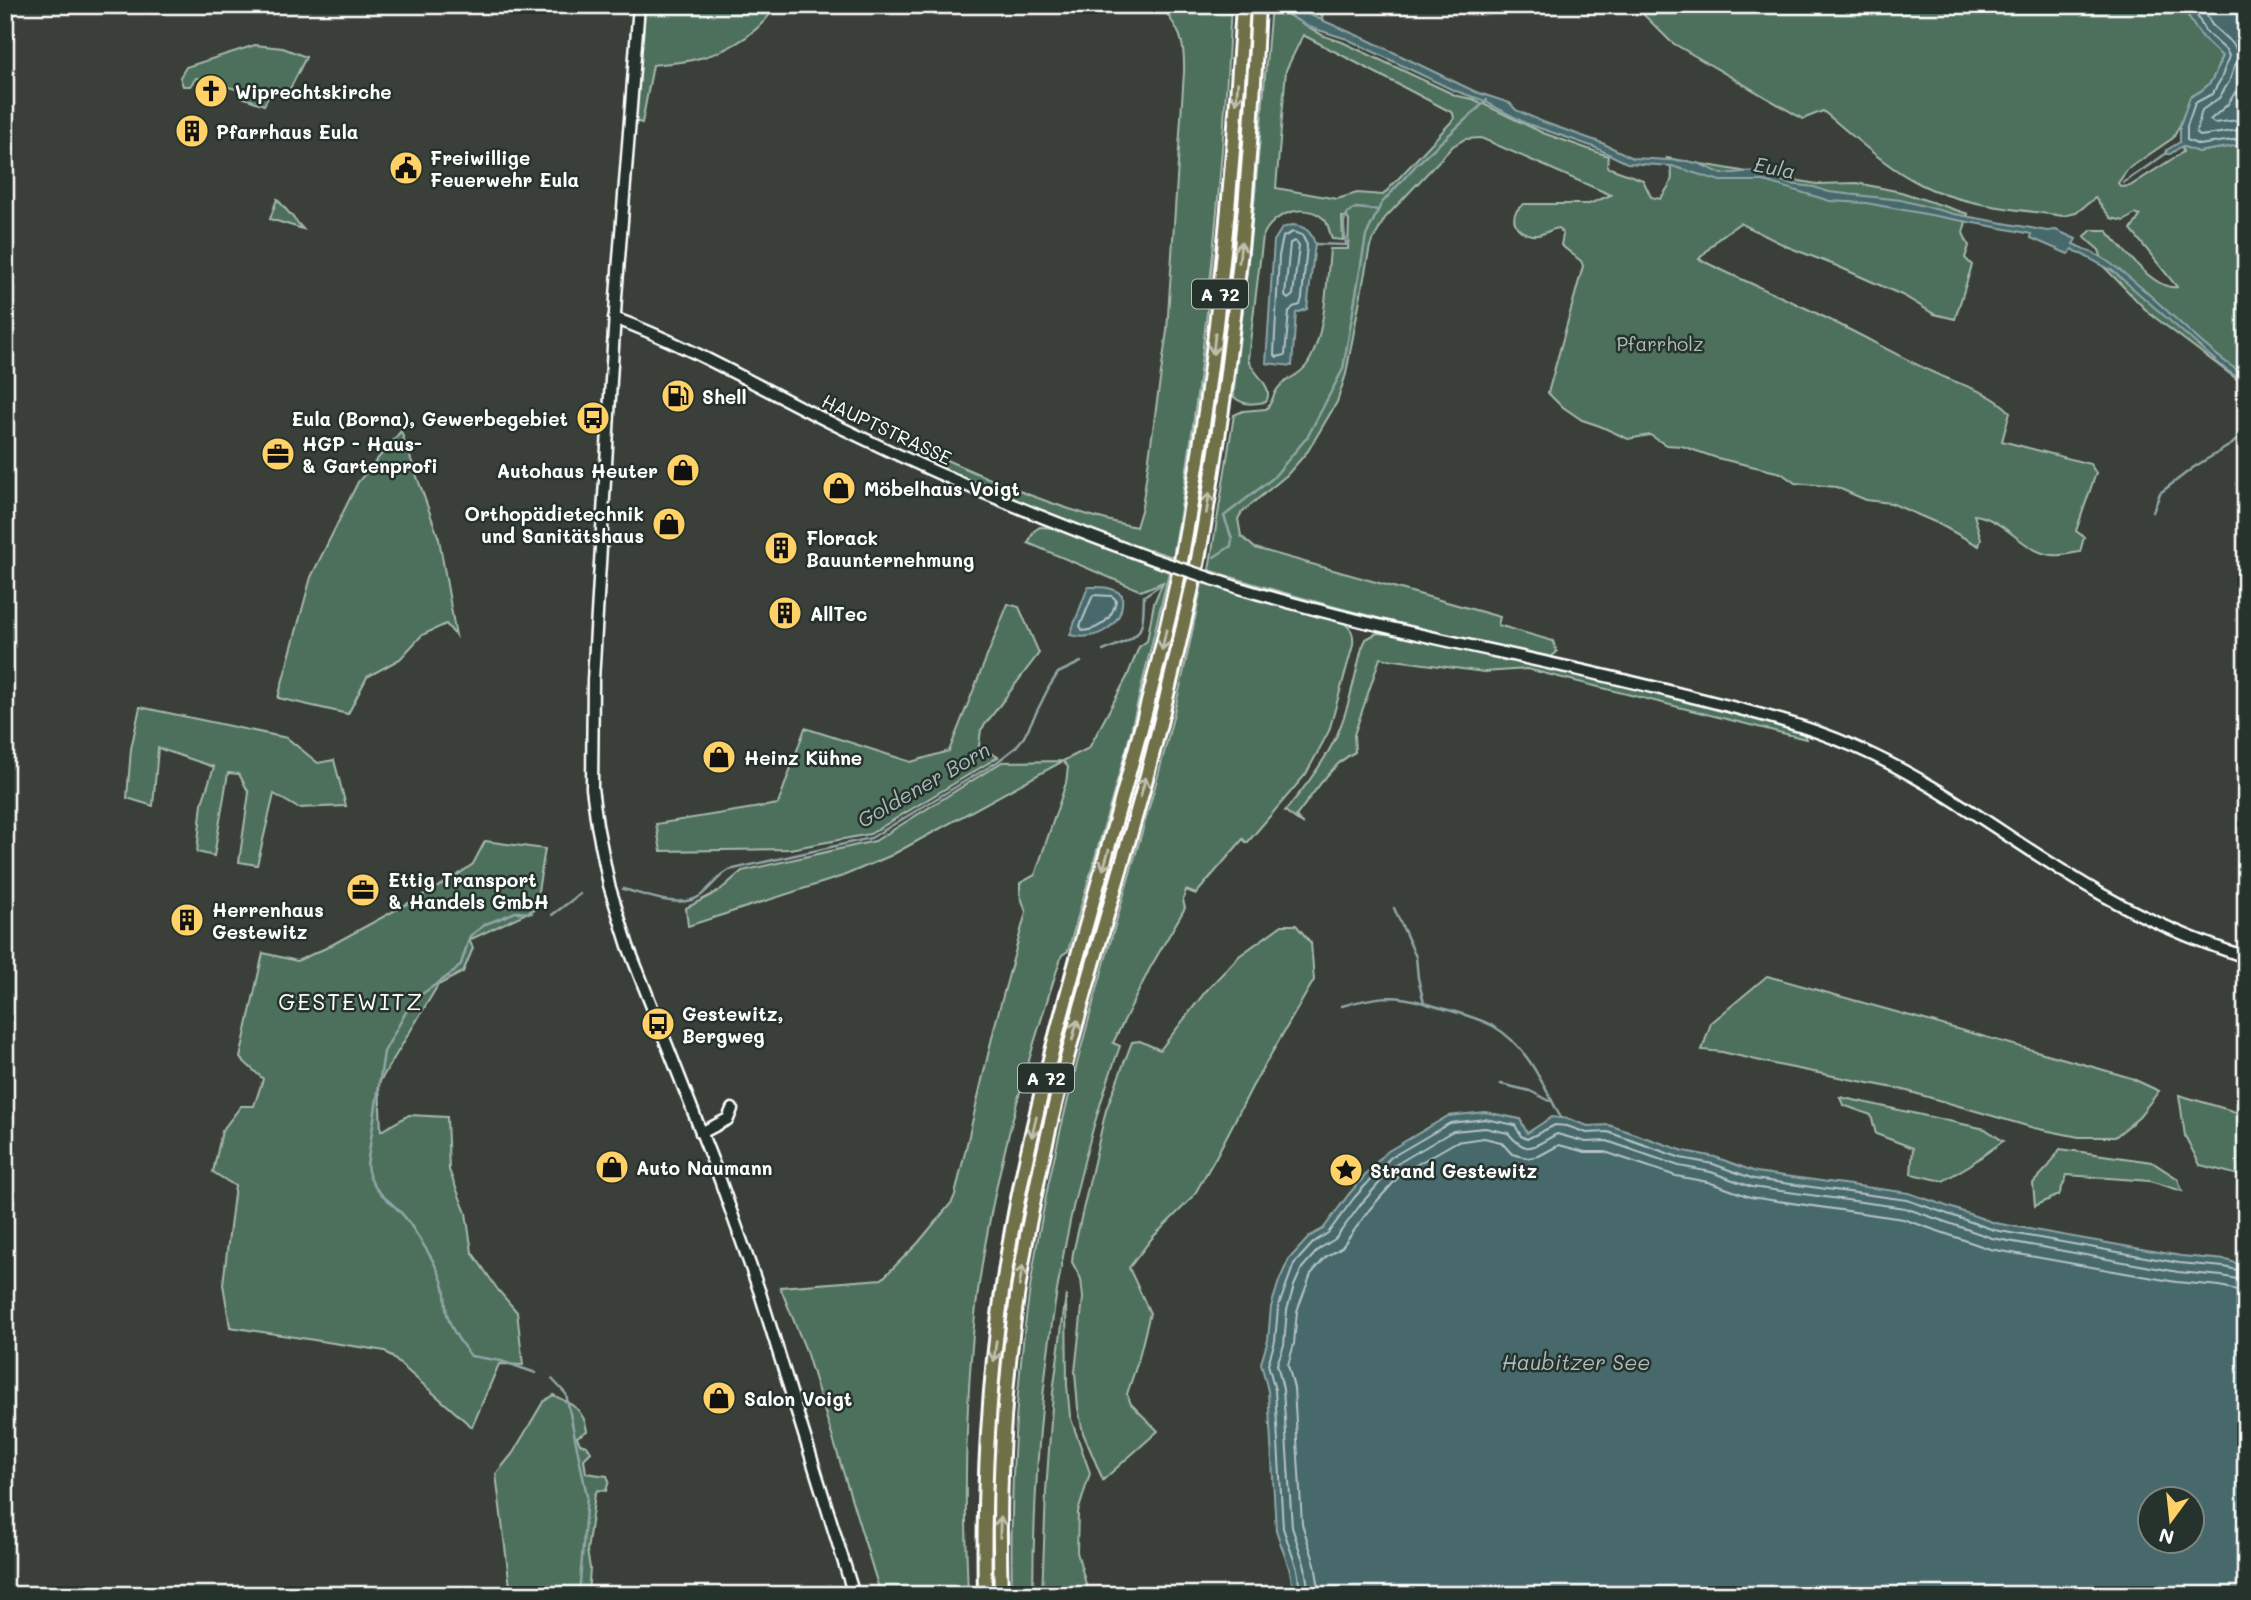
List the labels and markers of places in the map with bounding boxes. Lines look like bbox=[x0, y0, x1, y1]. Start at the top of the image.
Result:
church icon: Wiprechtskirche bbox=[192, 72, 230, 110]
place label: Wiprechtskirche bbox=[235, 79, 392, 104]
building icon: Pfarrhaus Eula bbox=[173, 112, 211, 150]
place label: Pfarrhaus Eula bbox=[216, 119, 358, 144]
place label: Freiwillige Feuerwehr Eula bbox=[430, 145, 579, 192]
public building icon: Freiwillige Feuerwehr Eula bbox=[387, 149, 425, 187]
fuel station icon: Shell bbox=[659, 377, 697, 415]
place label: Shell bbox=[702, 384, 747, 409]
bus stop icon: Eula (Borna), Gewerbegebiet bbox=[574, 399, 612, 437]
place label: Eula (Borna), Gewerbegebiet bbox=[291, 406, 568, 431]
place label: HGP - Haus- & Gartenprofi bbox=[302, 431, 438, 478]
office icon: HGP - Haus- & Gartenprofi bbox=[259, 435, 297, 473]
shop icon: Autohaus Heuter bbox=[664, 451, 702, 489]
place label: Autohaus Heuter bbox=[497, 458, 658, 483]
shop icon: Möbelhaus Voigt bbox=[820, 469, 858, 507]
place label: Möbelhaus Voigt bbox=[864, 476, 1020, 501]
place label: Orthopädietechnik und Sanitätshaus bbox=[465, 501, 644, 548]
shop icon: Orthopädietechnik und Sanitätshaus bbox=[650, 505, 688, 543]
place label: Florack Bauunternehmung bbox=[806, 525, 974, 572]
building icon: Florack Bauunternehmung bbox=[762, 529, 800, 567]
building icon: AllTec bbox=[766, 594, 804, 632]
place label: AllTec bbox=[810, 601, 867, 626]
shop icon: Heinz Kühne bbox=[700, 738, 738, 776]
place label: Heinz Kühne bbox=[744, 745, 862, 770]
place label: Ettig Transport & Handels GmbH bbox=[388, 867, 549, 914]
office icon: Ettig Transport & Handels GmbH bbox=[344, 871, 382, 909]
place label: Herrenhaus Gestewitz bbox=[212, 897, 324, 944]
building icon: Herrenhaus Gestewitz bbox=[168, 901, 206, 939]
place label: Gestewitz, Bergweg bbox=[682, 1001, 783, 1048]
bus stop icon: Gestewitz, Bergweg bbox=[639, 1005, 677, 1043]
shop icon: Auto Naumann bbox=[593, 1148, 631, 1186]
place icon: Strand Gestewitz bbox=[1327, 1151, 1365, 1189]
place label: Auto Naumann bbox=[636, 1155, 772, 1180]
place label: Strand Gestewitz bbox=[1370, 1158, 1537, 1183]
shop icon: Salon Voigt bbox=[700, 1379, 738, 1417]
place label: Salon Voigt bbox=[744, 1386, 852, 1411]

